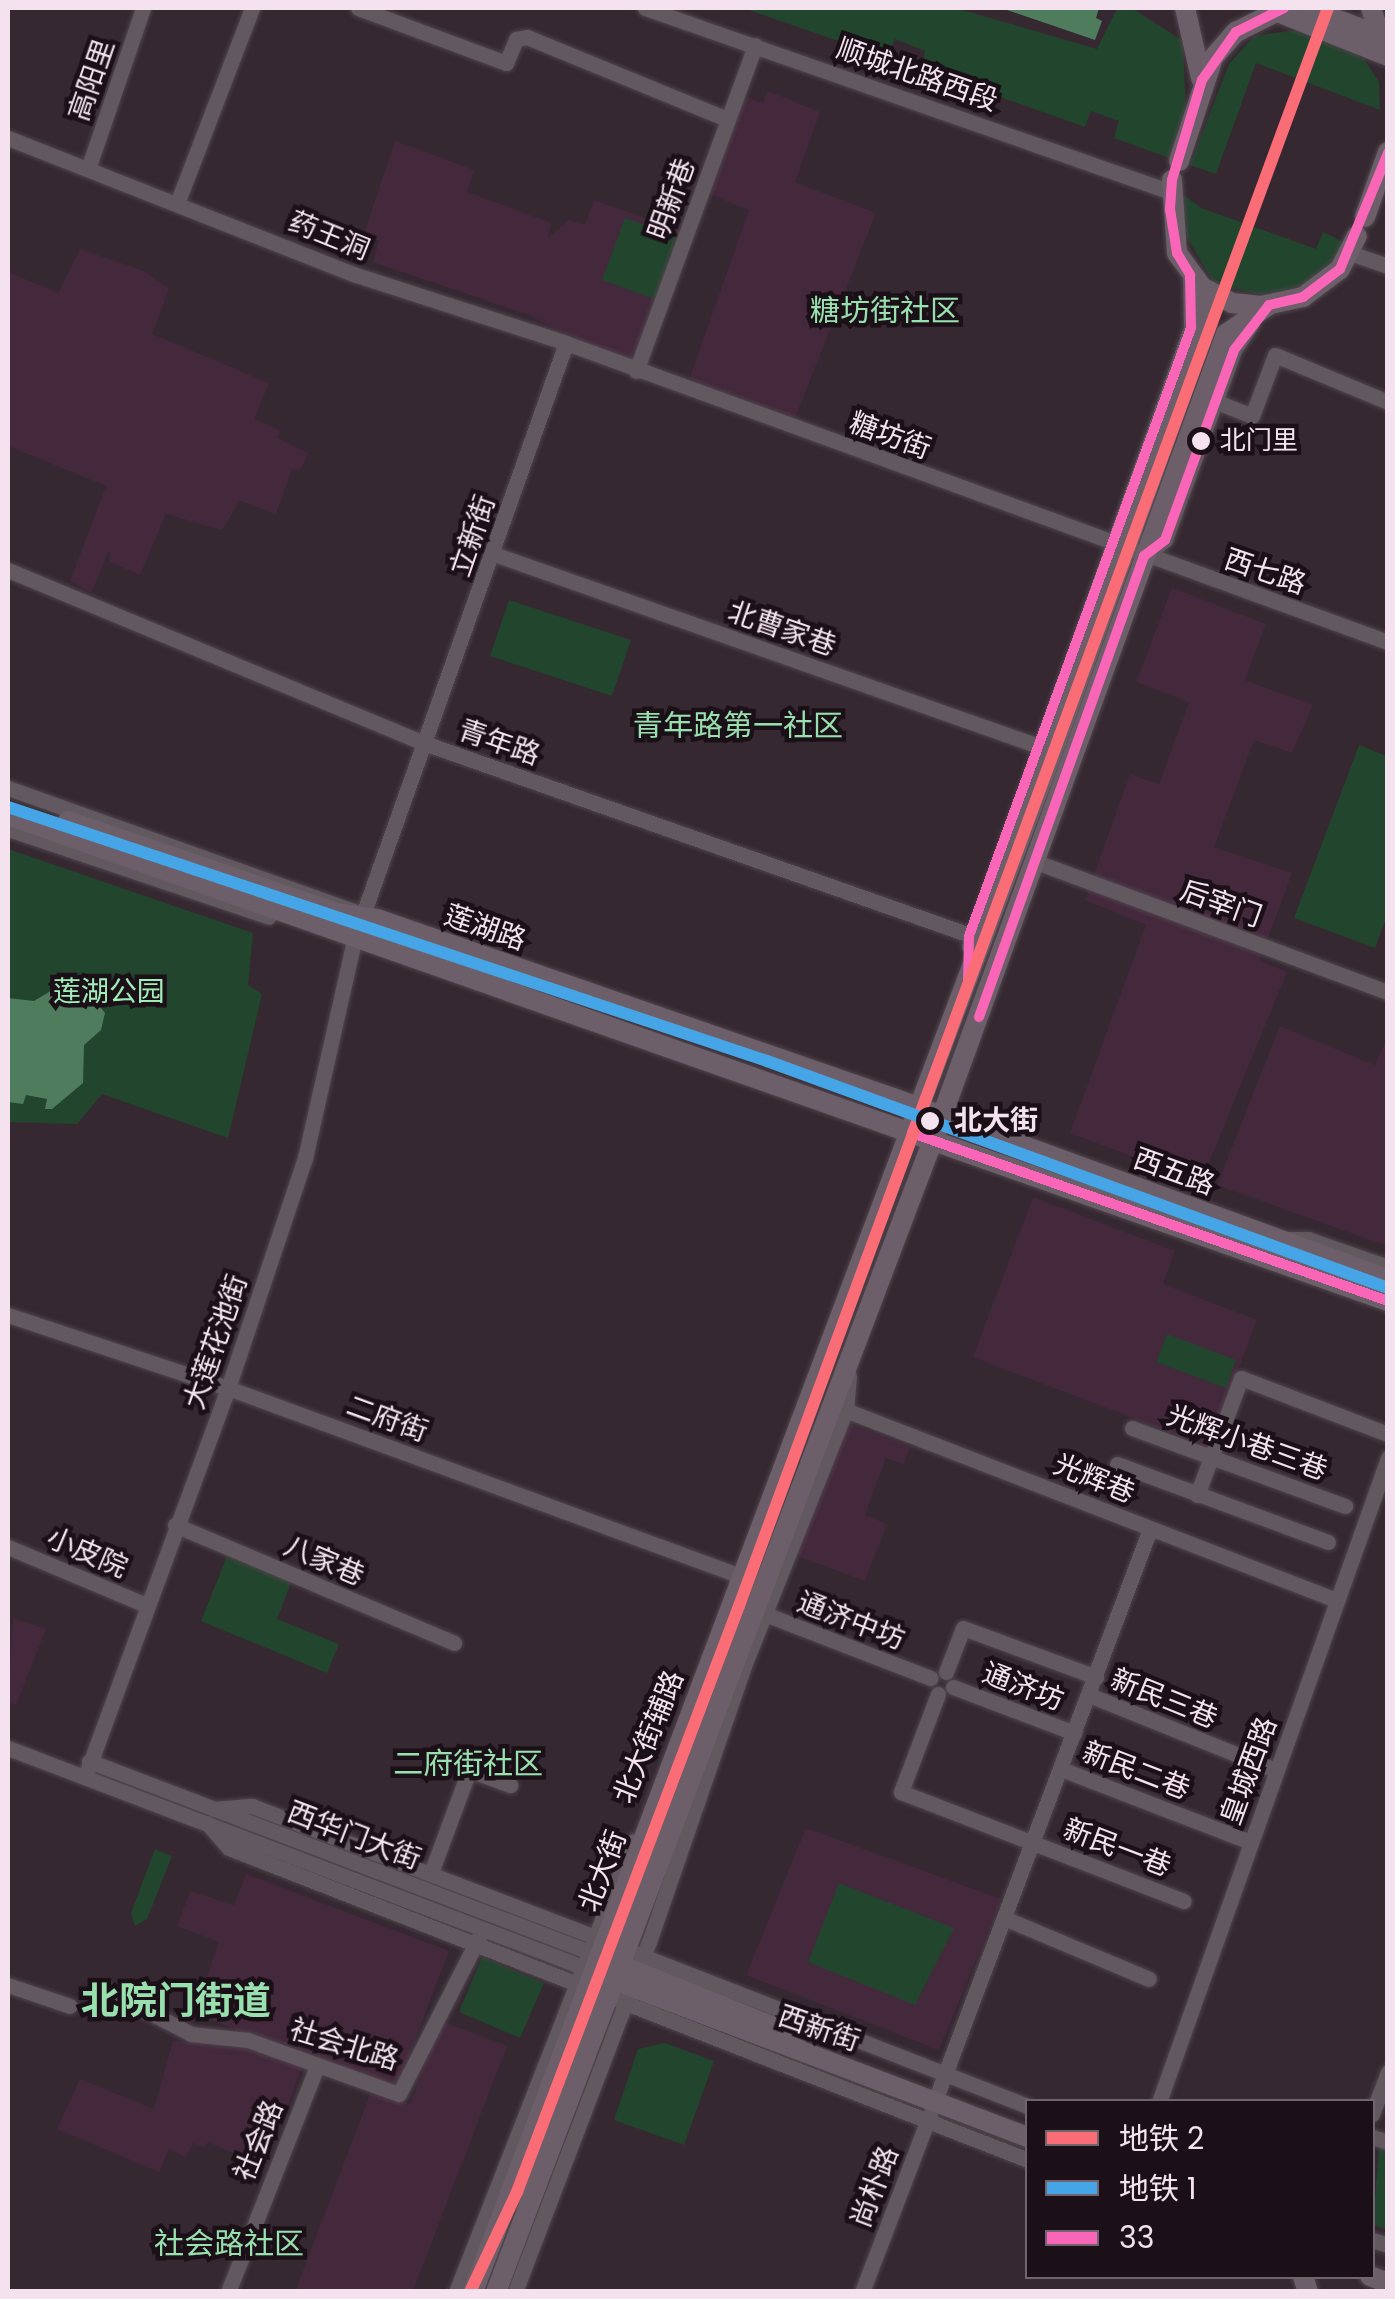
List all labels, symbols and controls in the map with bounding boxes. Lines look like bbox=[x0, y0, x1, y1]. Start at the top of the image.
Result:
street label: 顺城北路西段 bbox=[832, 32, 1002, 118]
street label: 高阳里 bbox=[62, 35, 122, 125]
street label: 明新巷 bbox=[642, 154, 702, 244]
street label: 药王洞 bbox=[284, 205, 374, 267]
district label: 糖坊街社区 bbox=[810, 293, 960, 329]
street label: 糖坊街 bbox=[845, 406, 935, 466]
place label: 北门里 bbox=[1220, 425, 1298, 457]
marker: 北门里 bbox=[1191, 431, 1211, 451]
street label: 立新街 bbox=[443, 491, 503, 581]
street label: 西七路 bbox=[1220, 542, 1310, 602]
street label: 北曹家巷 bbox=[724, 595, 840, 663]
district label: 青年路第一社区 bbox=[633, 708, 843, 744]
street label: 青年路 bbox=[454, 713, 544, 773]
street label: 后宰门 bbox=[1176, 874, 1266, 934]
street label: 莲湖路 bbox=[440, 898, 530, 958]
park label: 莲湖公园 bbox=[53, 975, 165, 1009]
place label: 北大街 bbox=[954, 1104, 1038, 1138]
marker: 北大街 bbox=[915, 1106, 945, 1136]
street label: 西五路 bbox=[1129, 1142, 1219, 1202]
street label: 大莲花池街 bbox=[177, 1270, 255, 1414]
street label: 二府街 bbox=[342, 1389, 432, 1449]
street label: 光辉小巷三巷 bbox=[1162, 1398, 1332, 1488]
street label: 光辉巷 bbox=[1049, 1448, 1139, 1510]
street label: 小皮院 bbox=[42, 1521, 132, 1585]
street label: 八家巷 bbox=[279, 1529, 369, 1593]
street label: 通济中坊 bbox=[793, 1585, 909, 1657]
street label: 通济坊 bbox=[978, 1656, 1068, 1718]
street label: 新民三巷 bbox=[1106, 1662, 1222, 1736]
street label: 北大街辅路 bbox=[607, 1666, 691, 1808]
street label: 皇城西路 bbox=[1214, 1713, 1284, 1829]
street label: 新民二巷 bbox=[1078, 1735, 1194, 1807]
district label: 二府街社区 bbox=[393, 1746, 543, 1782]
street label: 西华门大街 bbox=[283, 1795, 425, 1877]
street label: 新民一巷 bbox=[1059, 1812, 1175, 1884]
street label: 北大街 bbox=[572, 1826, 634, 1916]
district label: 北院门街道 bbox=[81, 1978, 271, 2024]
street label: 西新街 bbox=[774, 1999, 864, 2059]
street label: 社会北路 bbox=[286, 2013, 402, 2077]
street label: 社会路 bbox=[228, 2096, 290, 2186]
legend bbox=[1025, 2099, 1375, 2279]
text: 地铁 2 bbox=[1119, 2117, 1204, 2160]
street label: 尚朴路 bbox=[844, 2142, 906, 2232]
text: 地铁 1 bbox=[1119, 2167, 1197, 2210]
text: 33 bbox=[1119, 2216, 1154, 2259]
district label: 社会路社区 bbox=[154, 2226, 304, 2262]

